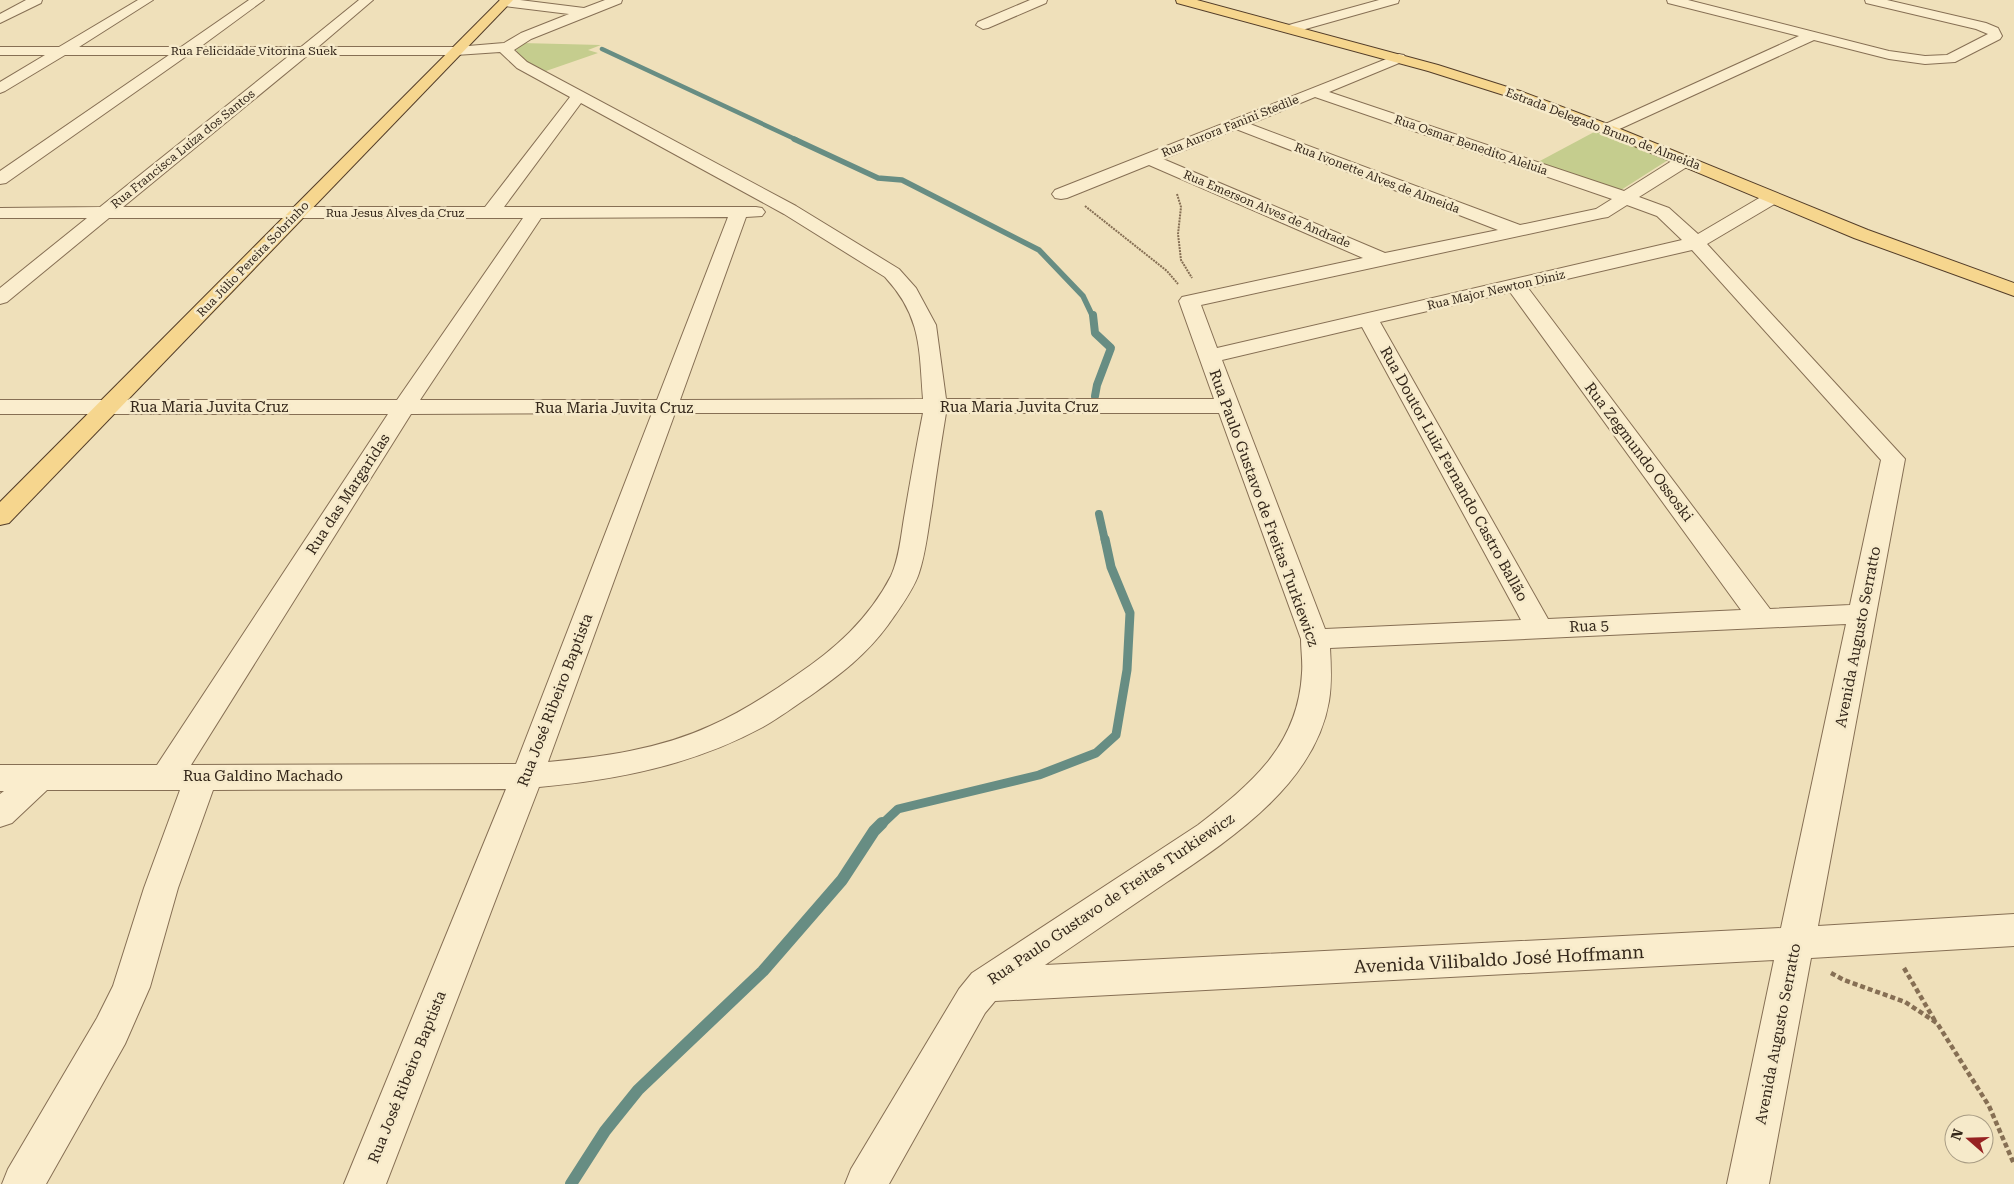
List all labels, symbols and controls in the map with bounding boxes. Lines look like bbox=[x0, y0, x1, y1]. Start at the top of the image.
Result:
street label: Rua Felicidade Vitorina Suek bbox=[171, 44, 338, 58]
street label: Estrada Delegado Bruno de Almeida bbox=[1504, 85, 1703, 173]
street label: Rua Francisca Luíza dos Santos bbox=[108, 87, 258, 211]
street label: Rua Aurora Fanini Stedile bbox=[1159, 92, 1301, 160]
street label: Rua Osmar Benedito Aleluia bbox=[1392, 112, 1550, 178]
street label: Rua Ivonette Alves de Almeida bbox=[1292, 140, 1462, 216]
street label: Rua Emerson Alves de Andrade bbox=[1181, 167, 1353, 251]
street label: Rua Júlio Pereira Sobrinho bbox=[194, 198, 312, 320]
street label: Rua Jesus Alves da Cruz bbox=[326, 206, 465, 220]
street label: Rua Major Newton Diniz bbox=[1426, 267, 1567, 313]
street label: Rua Doutor Luiz Fernando Castro Ballão bbox=[1376, 343, 1532, 605]
street label: Rua Paulo Gustavo de Freitas Turkiewicz bbox=[1205, 367, 1323, 649]
street label: Rua Zegmundo Ossoski bbox=[1581, 379, 1697, 525]
street label: Rua Maria Juvita Cruz bbox=[130, 398, 288, 416]
street label: Rua Maria Juvita Cruz bbox=[940, 398, 1098, 416]
street label: Rua Maria Juvita Cruz bbox=[535, 399, 693, 417]
street label: Rua das Margaridas bbox=[302, 430, 394, 558]
street label: Avenida Augusto Serratto bbox=[1832, 545, 1884, 729]
street label: Rua José Ribeiro Baptista bbox=[514, 611, 596, 789]
street label: Rua 5 bbox=[1569, 616, 1609, 636]
street label: Rua Galdino Machado bbox=[183, 767, 343, 785]
street label: Rua Paulo Gustavo de Freitas Turkiewicz bbox=[984, 809, 1238, 989]
street label: Avenida Vilibaldo José Hoffmann bbox=[1353, 941, 1645, 977]
street label: Avenida Augusto Serratto bbox=[1752, 942, 1804, 1126]
street label: Rua José Ribeiro Baptista bbox=[364, 988, 450, 1166]
north arrow bbox=[1944, 1114, 1994, 1164]
text: N bbox=[1947, 1127, 1966, 1142]

